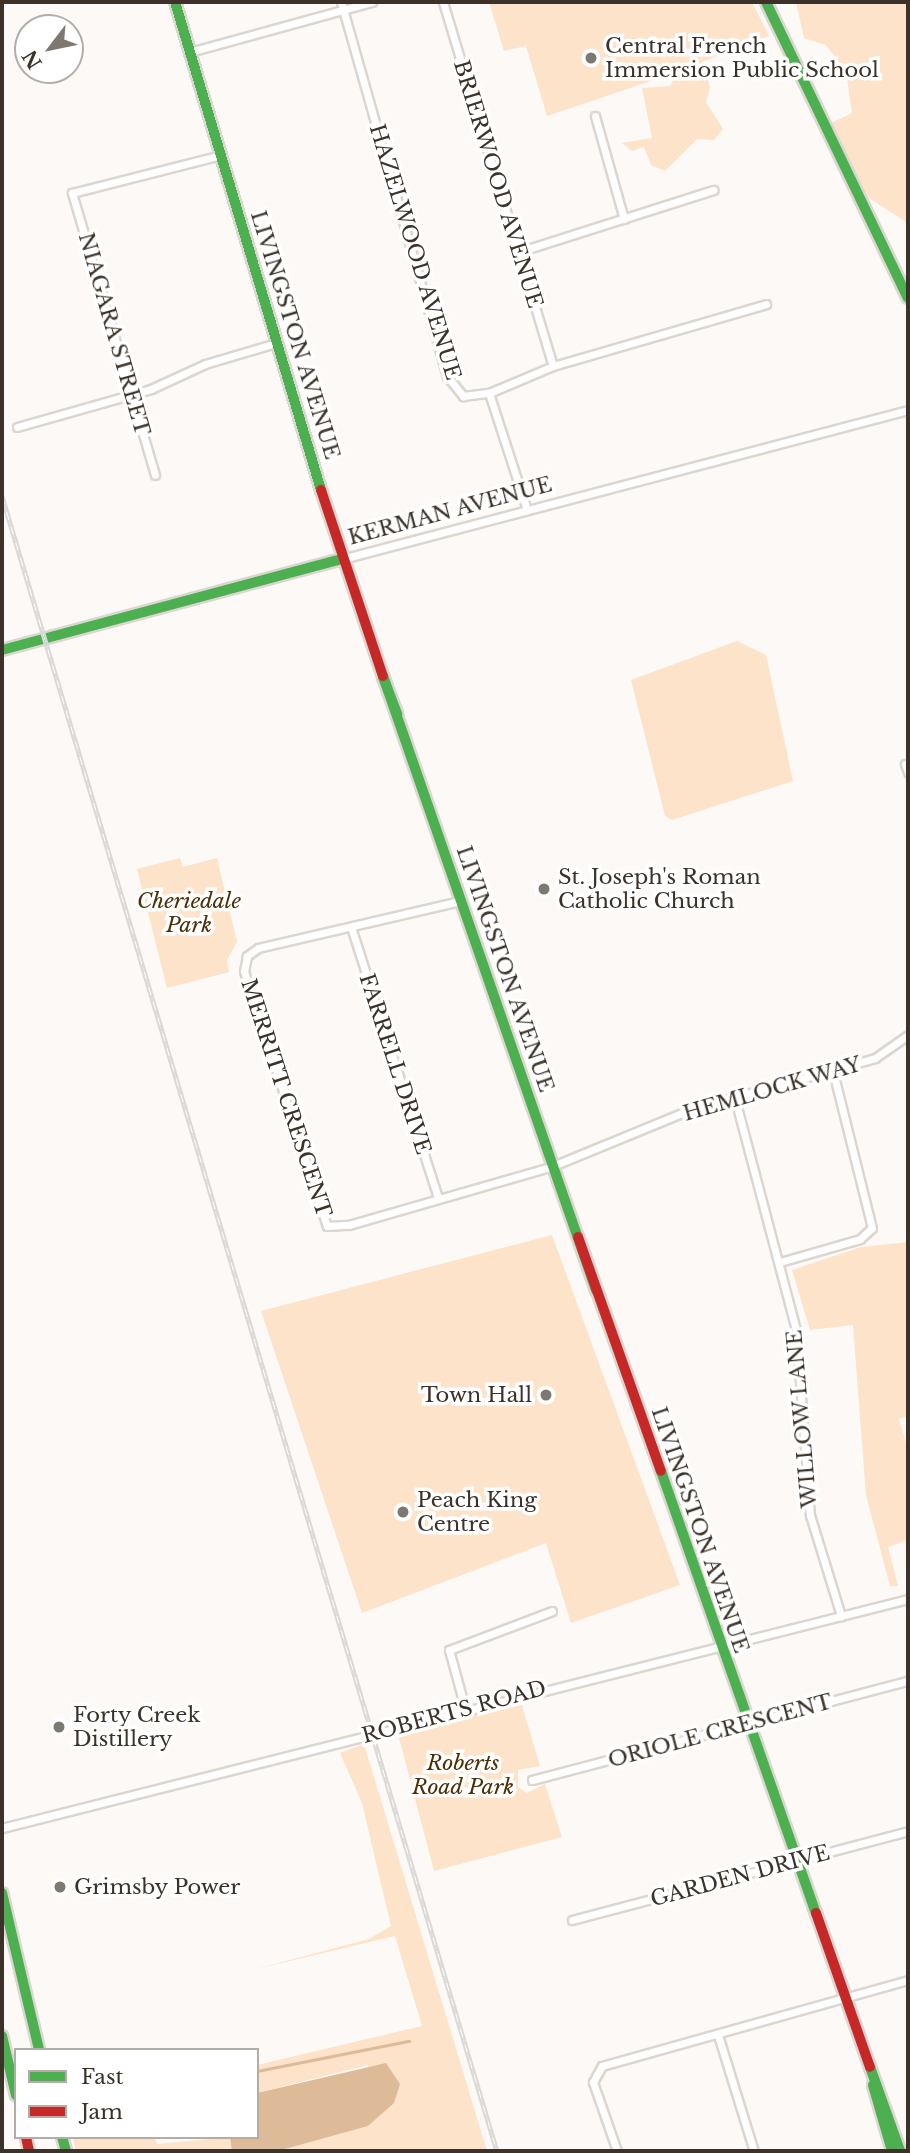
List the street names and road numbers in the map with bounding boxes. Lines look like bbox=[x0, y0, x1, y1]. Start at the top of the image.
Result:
street label: BRIERWOOD AVENUE bbox=[448, 57, 548, 311]
street label: HAZELWOOD AVENUE bbox=[364, 121, 466, 383]
street label: LIVINGSTON AVENUE bbox=[245, 207, 345, 463]
street label: NIAGARA STREET bbox=[73, 229, 155, 439]
street label: KERMAN AVENUE bbox=[345, 472, 555, 550]
street label: LIVINGSTON AVENUE bbox=[451, 842, 559, 1096]
street label: FARRELL DRIVE bbox=[354, 970, 436, 1158]
street label: MERRITT CRESCENT bbox=[235, 975, 337, 1221]
street label: HEMLOCK WAY bbox=[680, 1051, 864, 1127]
street label: WILLOW LANE bbox=[782, 1329, 822, 1509]
street label: LIVINGSTON AVENUE bbox=[646, 1403, 754, 1657]
street label: ROBERTS ROAD bbox=[359, 1675, 549, 1749]
street label: ORIOLE CRESCENT bbox=[605, 1689, 835, 1773]
street label: GARDEN DRIVE bbox=[648, 1840, 832, 1912]

